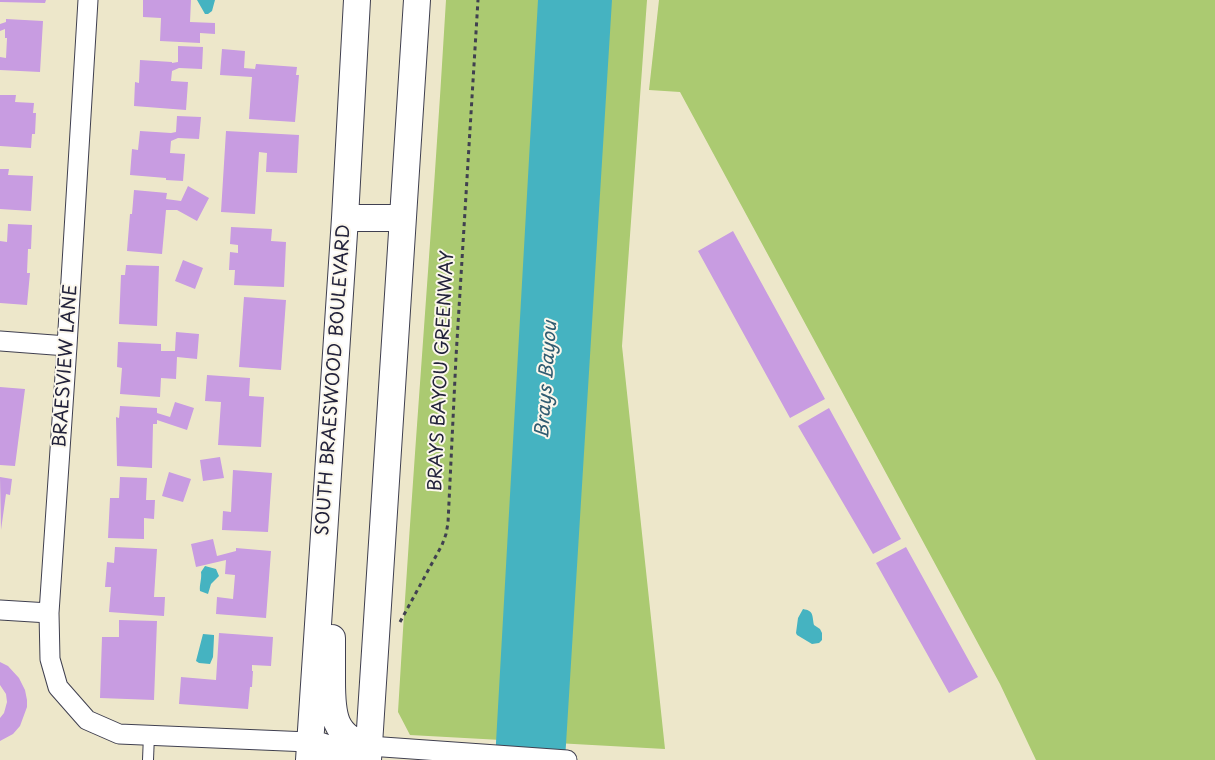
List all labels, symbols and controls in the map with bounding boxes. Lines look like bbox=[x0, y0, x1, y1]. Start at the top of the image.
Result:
street label: SOUTH BRAESWOOD BOULEVARD bbox=[312, 224, 356, 536]
street label: BRAYS BAYOU GREENWAY bbox=[425, 250, 459, 492]
street label: BRAESVIEW LANE bbox=[50, 284, 82, 448]
water label: Brays Bayou bbox=[532, 320, 562, 440]

